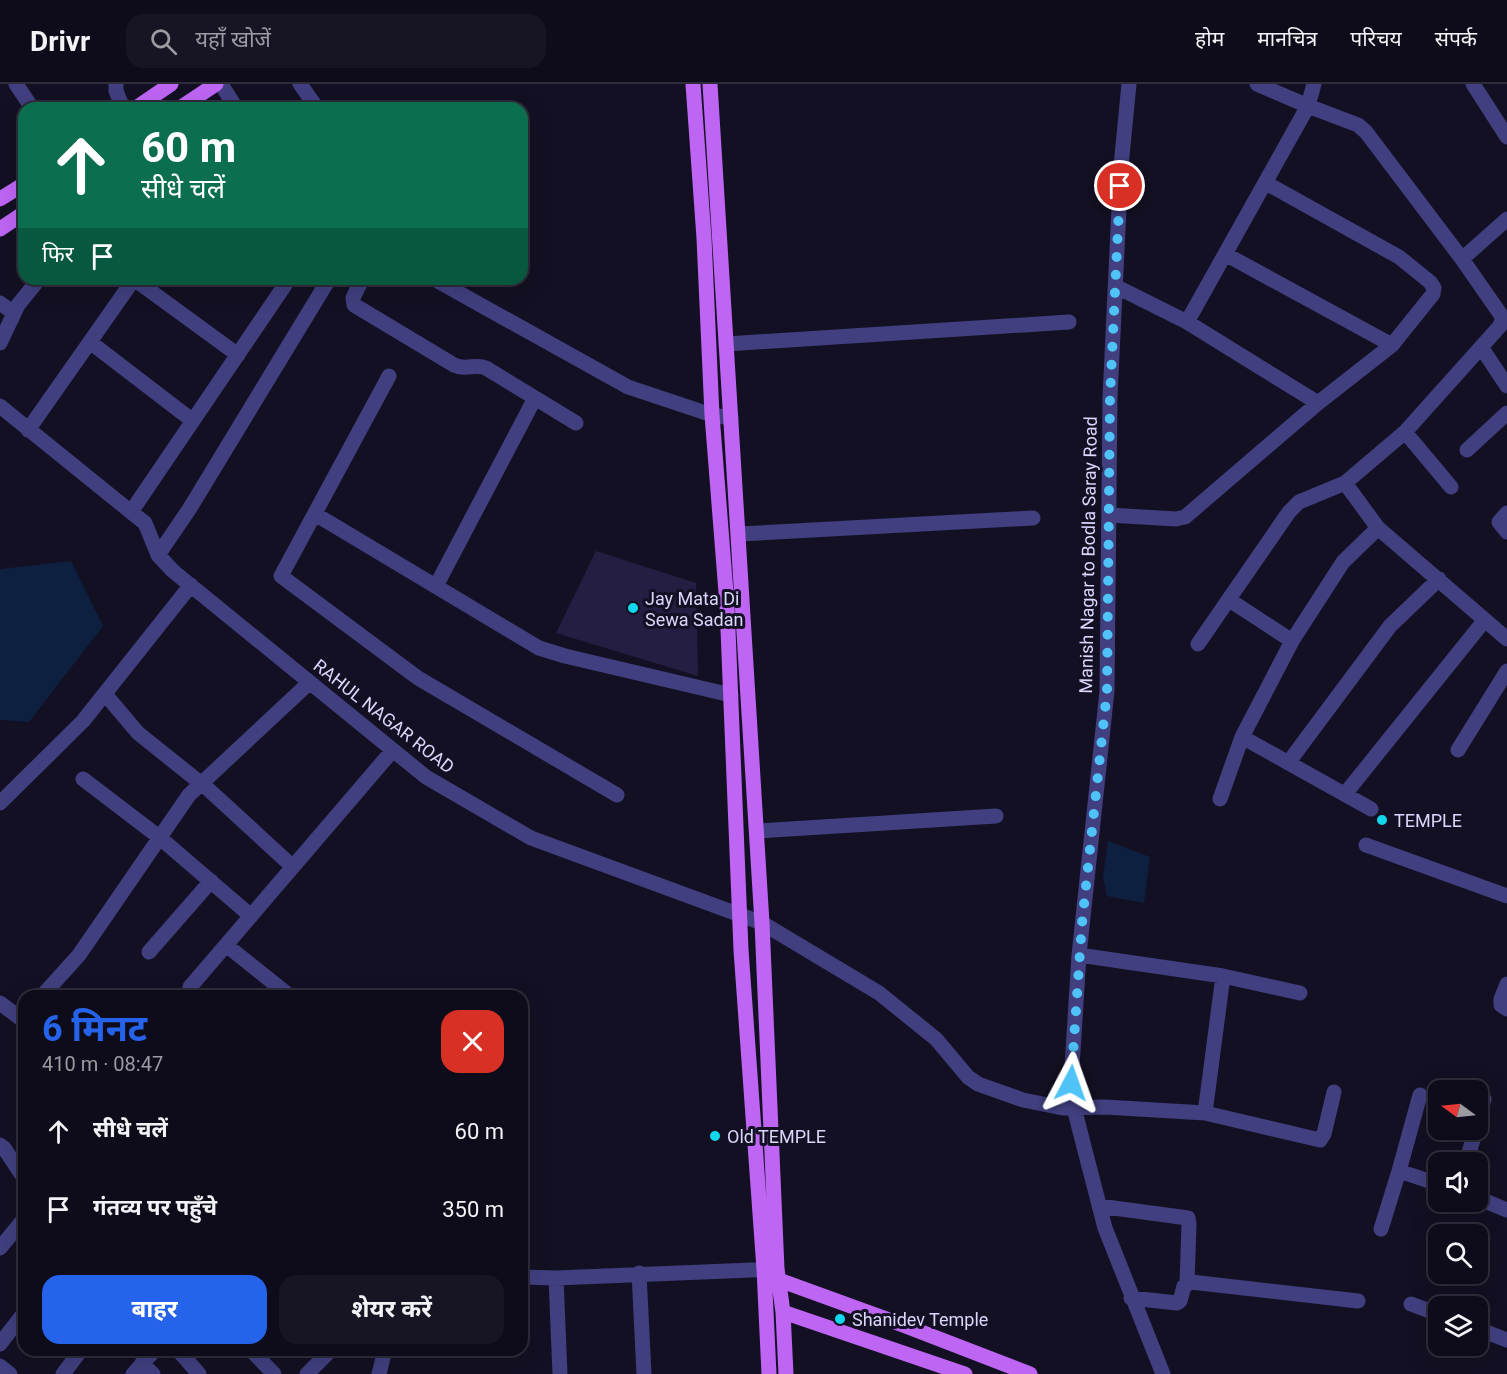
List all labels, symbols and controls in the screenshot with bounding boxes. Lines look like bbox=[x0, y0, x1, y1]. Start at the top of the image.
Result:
search box bbox=[126, 14, 546, 68]
text: Drivr bbox=[30, 25, 90, 58]
icon: search bbox=[147, 25, 180, 58]
text: यहाँ खोजें bbox=[195, 27, 271, 52]
text: होम bbox=[1195, 27, 1224, 51]
text: मानचित्र bbox=[1257, 27, 1317, 51]
text: परिचय bbox=[1350, 27, 1402, 51]
text: संपर्क bbox=[1435, 27, 1477, 51]
text: 60 m bbox=[141, 123, 236, 172]
icon: ahead bbox=[42, 126, 120, 204]
pin bbox=[1094, 160, 1145, 211]
icon: arrive bbox=[1103, 169, 1136, 202]
text: सीधे चलें bbox=[141, 173, 225, 205]
icon: arrive bbox=[86, 240, 119, 273]
text: फिर bbox=[42, 242, 74, 267]
street label: Manish Nagar to Bodla Saray Road bbox=[1075, 416, 1101, 694]
place label: Jay Mata Di Sewa Sadan bbox=[645, 588, 743, 630]
marker: Jay Mata Di Sewa Sadan bbox=[626, 601, 640, 615]
street label: RAHUL NAGAR ROAD bbox=[310, 655, 458, 777]
place label: TEMPLE bbox=[1394, 810, 1462, 831]
marker: TEMPLE bbox=[1375, 813, 1389, 827]
text: 6 मिनट bbox=[42, 1008, 147, 1050]
button: close bbox=[441, 1010, 504, 1073]
position arrow bbox=[1039, 1051, 1103, 1115]
text: 410 m · 08:47 bbox=[42, 1052, 163, 1076]
north arrow bbox=[1428, 1080, 1488, 1140]
map controls bbox=[1428, 1080, 1488, 1356]
icon: ahead bbox=[42, 1115, 75, 1148]
text: सीधे चलें bbox=[93, 1117, 168, 1142]
text: 60 m bbox=[455, 1119, 504, 1144]
place label: Old TEMPLE bbox=[727, 1126, 826, 1147]
marker: Old TEMPLE bbox=[708, 1129, 722, 1143]
button: sound bbox=[1428, 1152, 1488, 1212]
icon: arrive bbox=[42, 1193, 75, 1226]
text: गंतव्य पर पहुँचे bbox=[93, 1195, 217, 1220]
text: 350 m bbox=[442, 1197, 504, 1222]
button: search bbox=[1428, 1224, 1488, 1284]
button: बाहर bbox=[42, 1275, 267, 1344]
button: शेयर करें bbox=[279, 1275, 504, 1344]
button: layers bbox=[1428, 1296, 1488, 1356]
place label: Shanidev Temple bbox=[852, 1309, 988, 1330]
marker: Shanidev Temple bbox=[833, 1312, 847, 1326]

